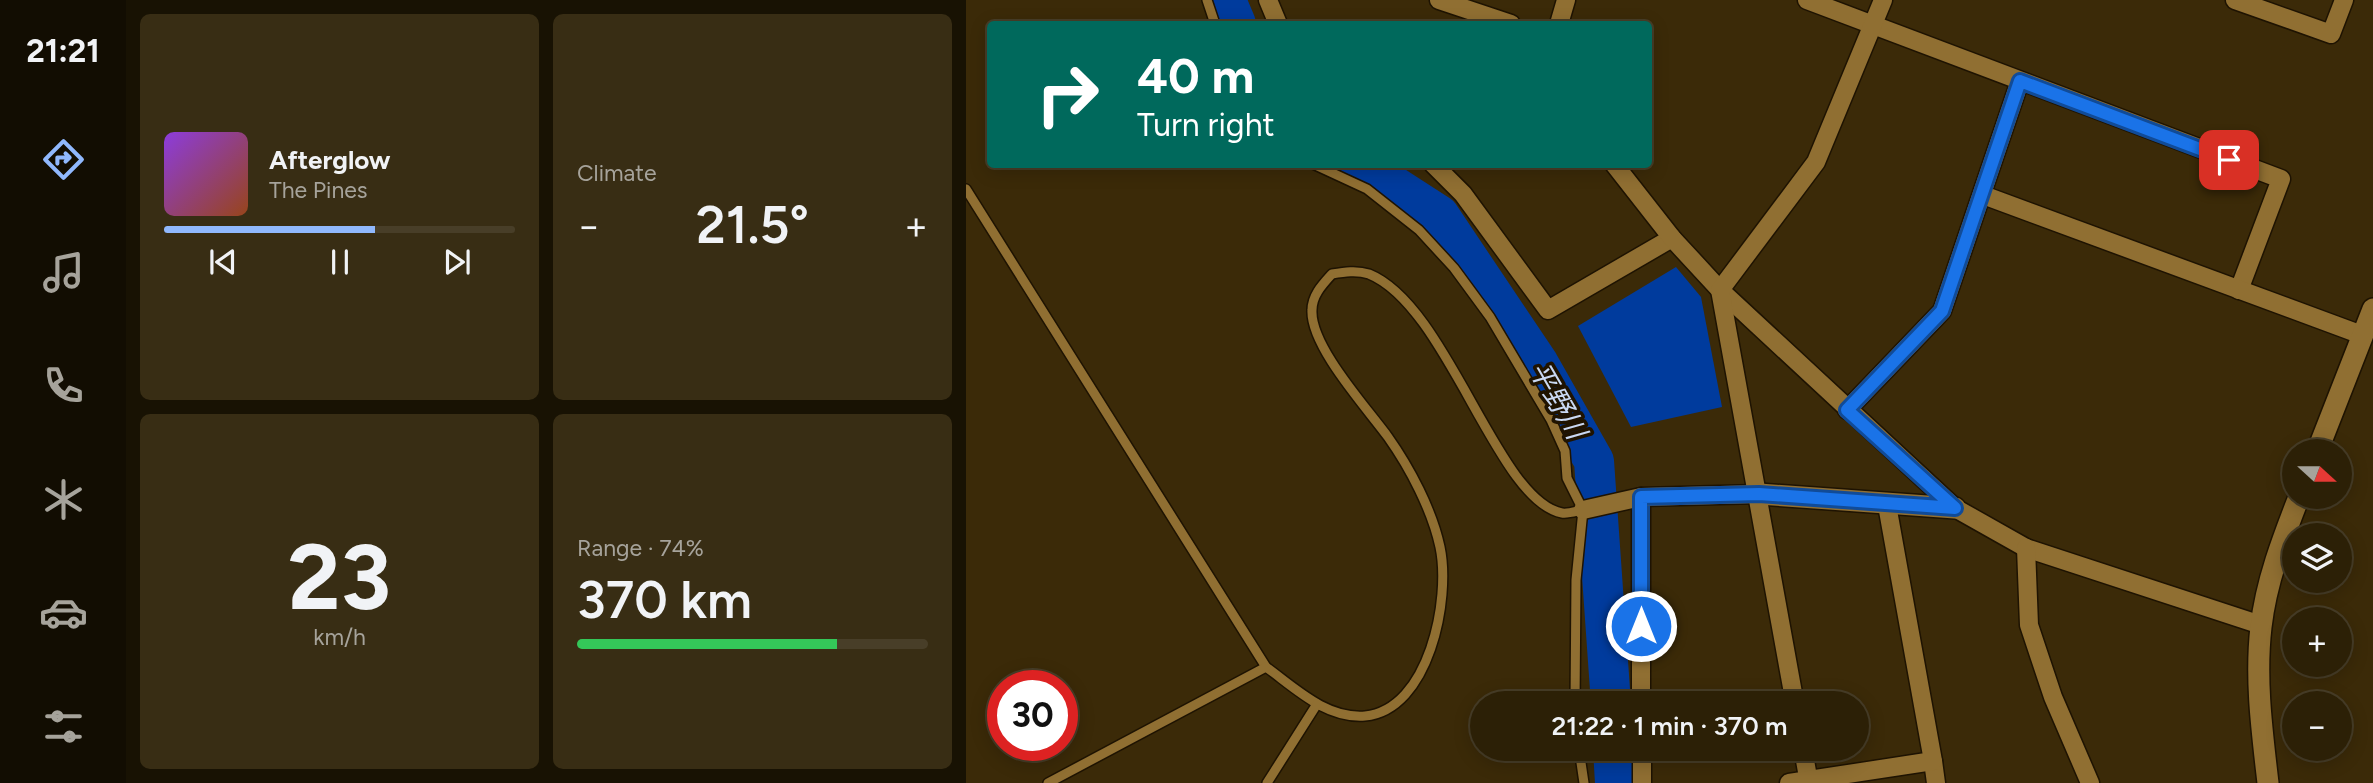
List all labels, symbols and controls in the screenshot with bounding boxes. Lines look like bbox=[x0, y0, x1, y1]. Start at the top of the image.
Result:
text: 21:21 bbox=[26, 32, 100, 70]
text: 40 m bbox=[1137, 46, 1254, 105]
icon: right bbox=[1022, 49, 1113, 140]
text: Turn right bbox=[1137, 106, 1275, 144]
pin bbox=[2199, 130, 2259, 190]
icon: directions bbox=[39, 135, 88, 184]
icon: arrive bbox=[2210, 141, 2248, 179]
text: Afterglow bbox=[269, 144, 391, 176]
text: Climate bbox=[577, 159, 656, 187]
text: The Pines bbox=[269, 176, 368, 204]
text: 21.5° bbox=[696, 194, 809, 256]
text: − bbox=[577, 203, 601, 249]
text: + bbox=[904, 203, 928, 249]
icon: previous bbox=[204, 243, 242, 281]
icon: pause bbox=[321, 243, 359, 281]
icon: next bbox=[438, 243, 476, 281]
icon: music bbox=[39, 248, 88, 297]
water label: 平野川 bbox=[1522, 355, 1595, 447]
icon: phone bbox=[39, 361, 88, 410]
north arrow bbox=[2282, 439, 2352, 509]
map controls bbox=[2282, 439, 2352, 761]
icon: climate bbox=[39, 475, 88, 524]
text: 23 bbox=[288, 523, 391, 632]
button: layers bbox=[2282, 523, 2352, 593]
text: Range · 74% bbox=[577, 534, 704, 562]
text: 370 km bbox=[577, 569, 752, 631]
icon: car bbox=[39, 588, 88, 637]
position arrow bbox=[1604, 589, 1678, 663]
button: + bbox=[2282, 607, 2352, 677]
text: km/h bbox=[313, 623, 366, 651]
speed limit sign: 30 bbox=[987, 670, 1078, 761]
button: − bbox=[2282, 691, 2352, 761]
icon: filters bbox=[39, 702, 88, 751]
text: 21:22 · 1 min · 370 m bbox=[1551, 710, 1788, 742]

